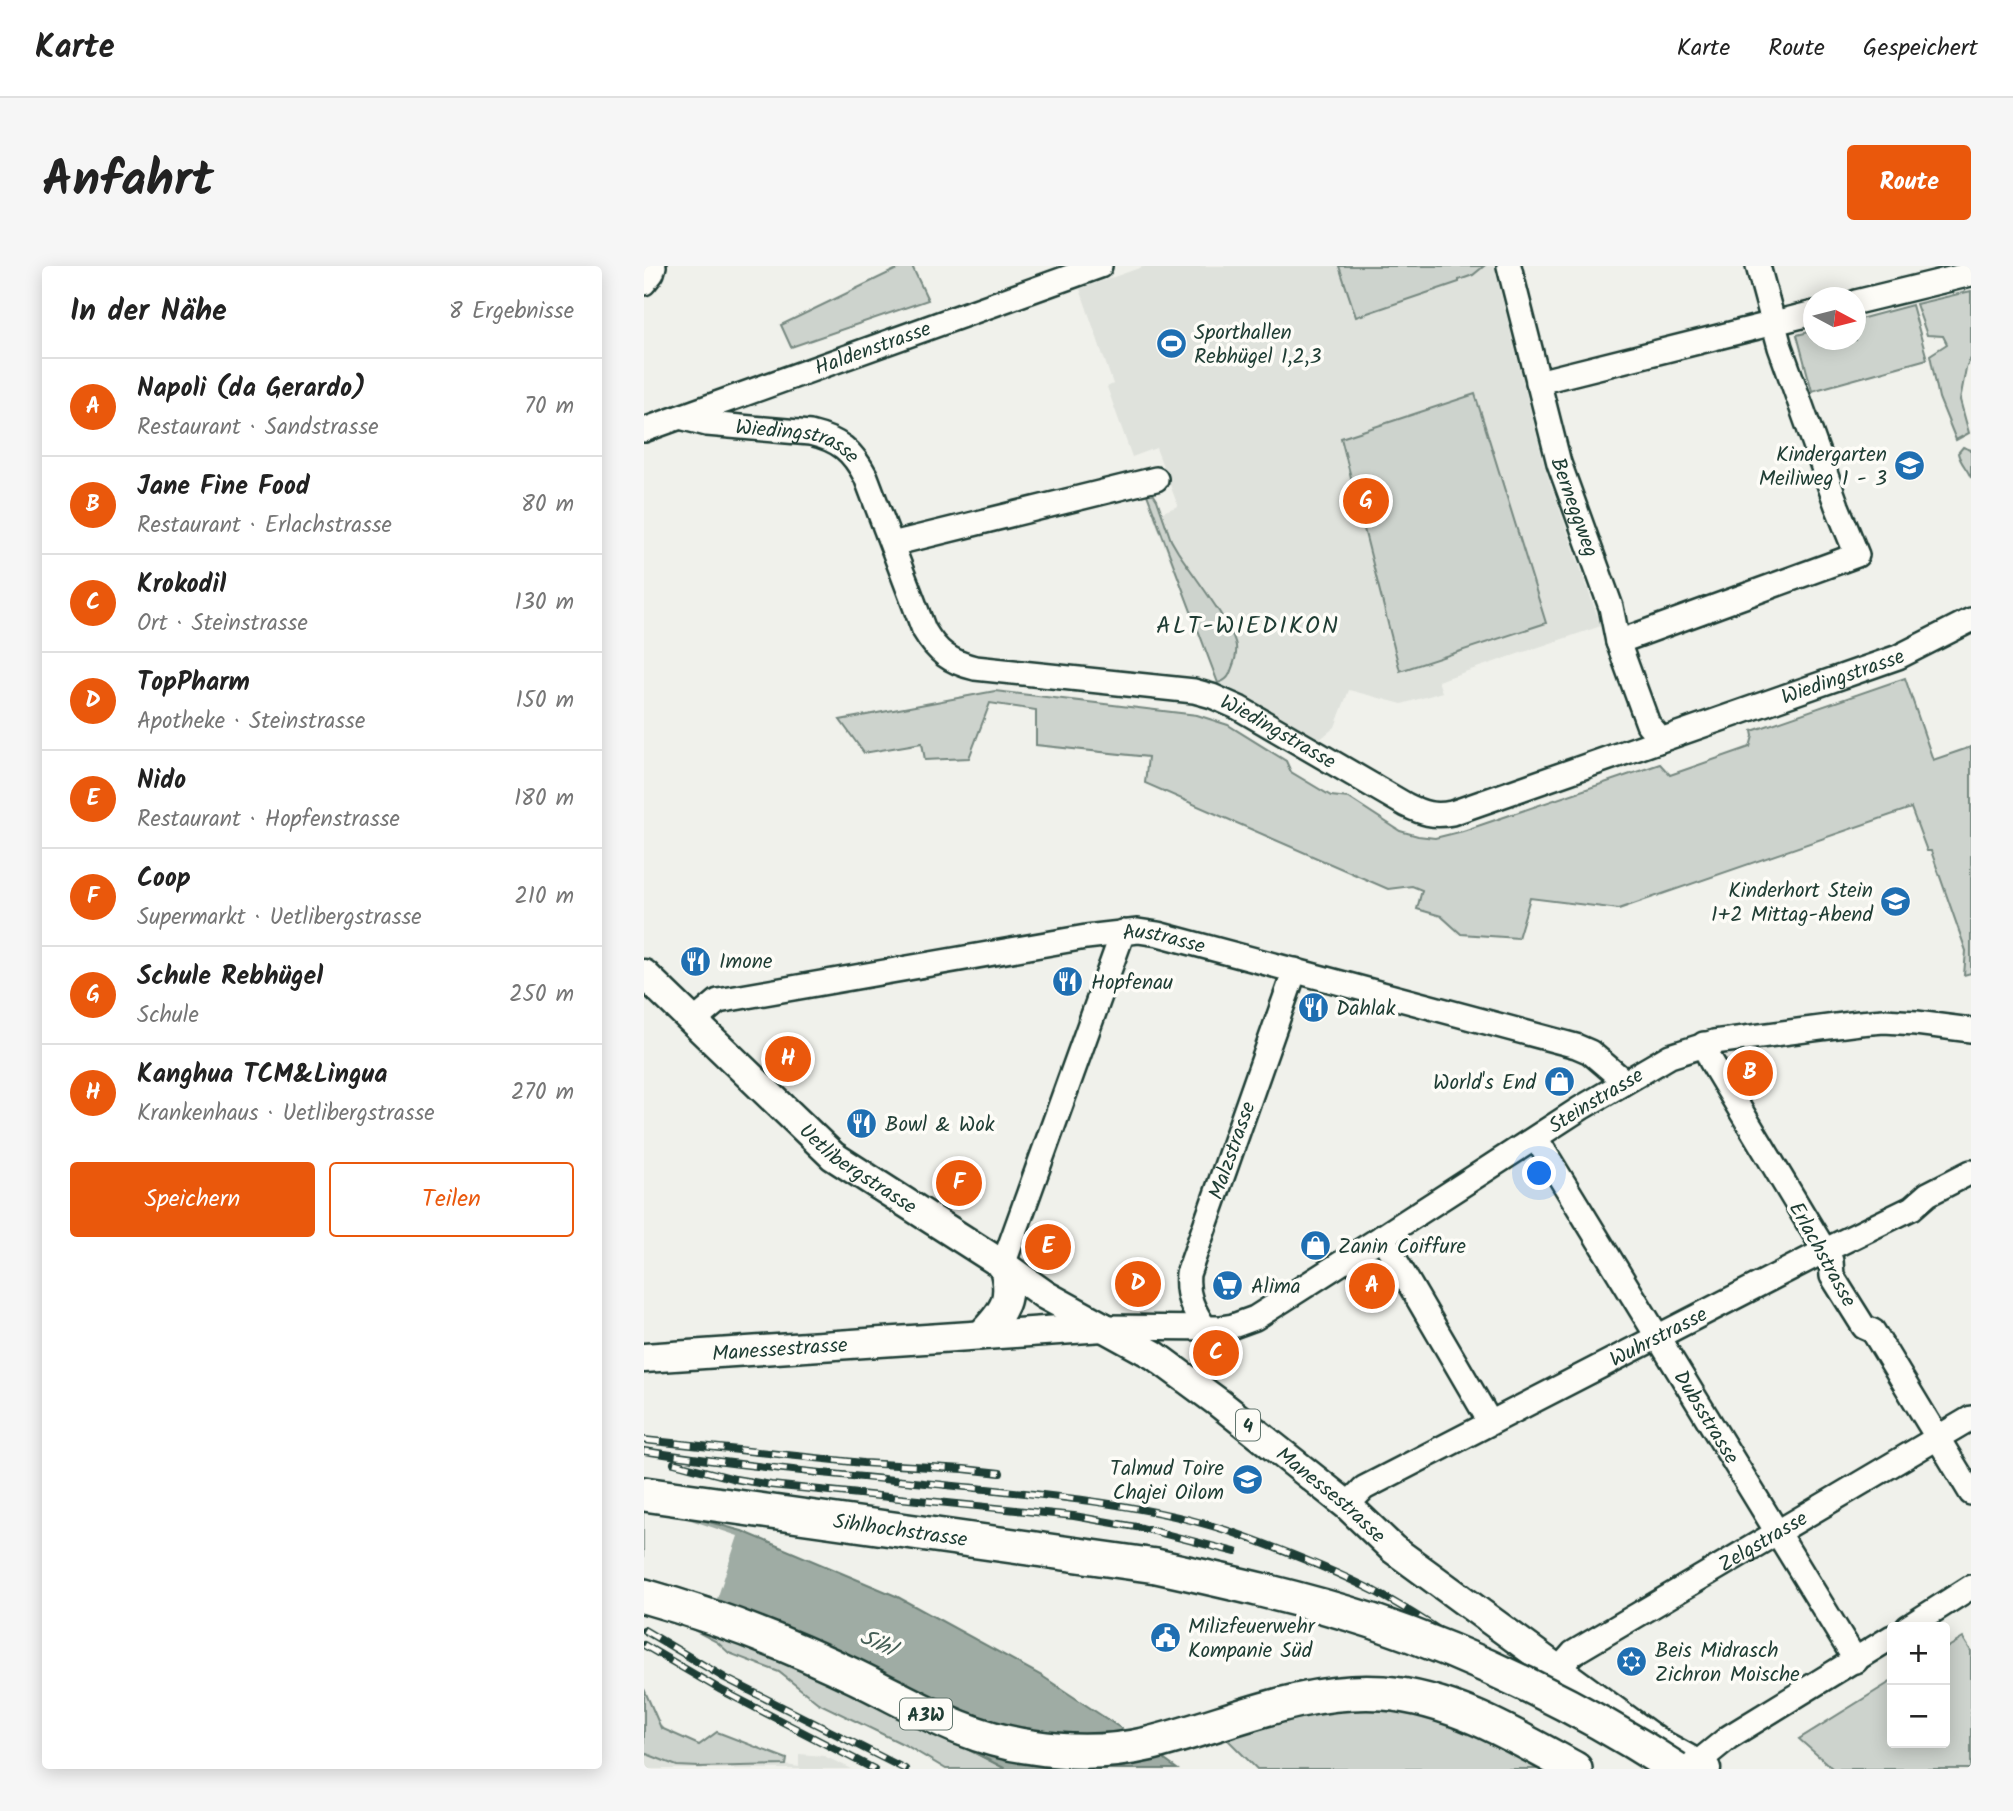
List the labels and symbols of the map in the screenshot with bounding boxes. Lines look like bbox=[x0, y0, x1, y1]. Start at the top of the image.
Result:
north arrow bbox=[1803, 287, 1866, 350]
street label: Haldenstrasse bbox=[810, 313, 936, 385]
place label: Sporthallen Rebhügel 1,2,3 bbox=[1194, 317, 1321, 374]
sports icon: Sporthallen Rebhügel 1,2,3 bbox=[1154, 327, 1188, 361]
street label: Wiedingstrasse bbox=[734, 412, 867, 472]
place label: Kindergarten Meiliweg 1 - 3 bbox=[1759, 439, 1887, 496]
school or university icon: Kindergarten Meiliweg 1 - 3 bbox=[1893, 449, 1927, 483]
street label: Berneggweg bbox=[1540, 453, 1607, 562]
pin: G bbox=[1343, 475, 1389, 527]
district label: ALT-WIEDIKON bbox=[1156, 607, 1340, 646]
street label: Wiedingstrasse bbox=[1777, 641, 1912, 715]
street label: Wiedingstrasse bbox=[1215, 687, 1342, 779]
place label: Kinderhort Stein 1+2 Mittag-Abend bbox=[1711, 875, 1874, 932]
school or university icon: Kinderhort Stein 1+2 Mittag-Abend bbox=[1879, 885, 1913, 919]
street label: Austrasse bbox=[1121, 916, 1209, 964]
restaurant icon: Imone bbox=[679, 944, 713, 978]
place label: Imone bbox=[719, 946, 773, 979]
restaurant icon: Hopfenau bbox=[1051, 965, 1085, 999]
place label: Hopfenau bbox=[1091, 967, 1173, 1000]
restaurant icon: Dahlak bbox=[1296, 991, 1330, 1025]
place label: Dahlak bbox=[1336, 993, 1396, 1026]
pin: H bbox=[765, 1033, 811, 1085]
pin: B bbox=[1727, 1047, 1773, 1099]
street label: Steinstrasse bbox=[1542, 1060, 1651, 1143]
shop icon: World's End bbox=[1542, 1065, 1576, 1099]
place label: World's End bbox=[1433, 1067, 1537, 1100]
street label: Malzstrasse bbox=[1200, 1097, 1266, 1204]
restaurant icon: Bowl & Wok bbox=[845, 1107, 879, 1141]
place label: Bowl & Wok bbox=[885, 1109, 995, 1142]
street label: Uetlibergstrasse bbox=[790, 1116, 923, 1224]
your location bbox=[1522, 1156, 1556, 1190]
pin: F bbox=[936, 1157, 982, 1209]
street label: Erlachstrasse bbox=[1779, 1196, 1865, 1314]
pin: E bbox=[1025, 1221, 1071, 1273]
shop icon: Zanin Coiffure bbox=[1298, 1229, 1332, 1263]
place label: Zanin Coiffure bbox=[1338, 1231, 1467, 1264]
pin: D bbox=[1115, 1258, 1161, 1310]
pin: A bbox=[1349, 1260, 1395, 1312]
supermarket icon: Alima bbox=[1211, 1269, 1245, 1303]
place label: Alima bbox=[1251, 1271, 1300, 1304]
street label: Wuhrstrasse bbox=[1604, 1299, 1714, 1377]
pin: C bbox=[1193, 1327, 1239, 1379]
street label: Manessestrasse bbox=[711, 1329, 849, 1371]
street label: Dubsstrasse bbox=[1664, 1364, 1747, 1472]
road number: 4 bbox=[1236, 1410, 1260, 1441]
street label: Manessestrasse bbox=[1268, 1439, 1393, 1552]
place label: Talmud Toire Chajei Oilom bbox=[1110, 1453, 1225, 1510]
school or university icon: Talmud Toire Chajei Oilom bbox=[1230, 1463, 1264, 1497]
street label: Zelgstrasse bbox=[1713, 1503, 1815, 1582]
street label: Sihlhochstrasse bbox=[831, 1506, 970, 1557]
place label: Milizfeuerwehr Kompanie Süd bbox=[1188, 1611, 1316, 1668]
water label: Sihl bbox=[853, 1620, 905, 1670]
public building icon: Milizfeuerwehr Kompanie Süd bbox=[1148, 1621, 1182, 1655]
place label: Beis Midrasch Zichron Moische bbox=[1655, 1635, 1800, 1692]
synagogue icon: Beis Midrasch Zichron Moische bbox=[1615, 1645, 1649, 1679]
road number: A3W bbox=[900, 1698, 952, 1730]

